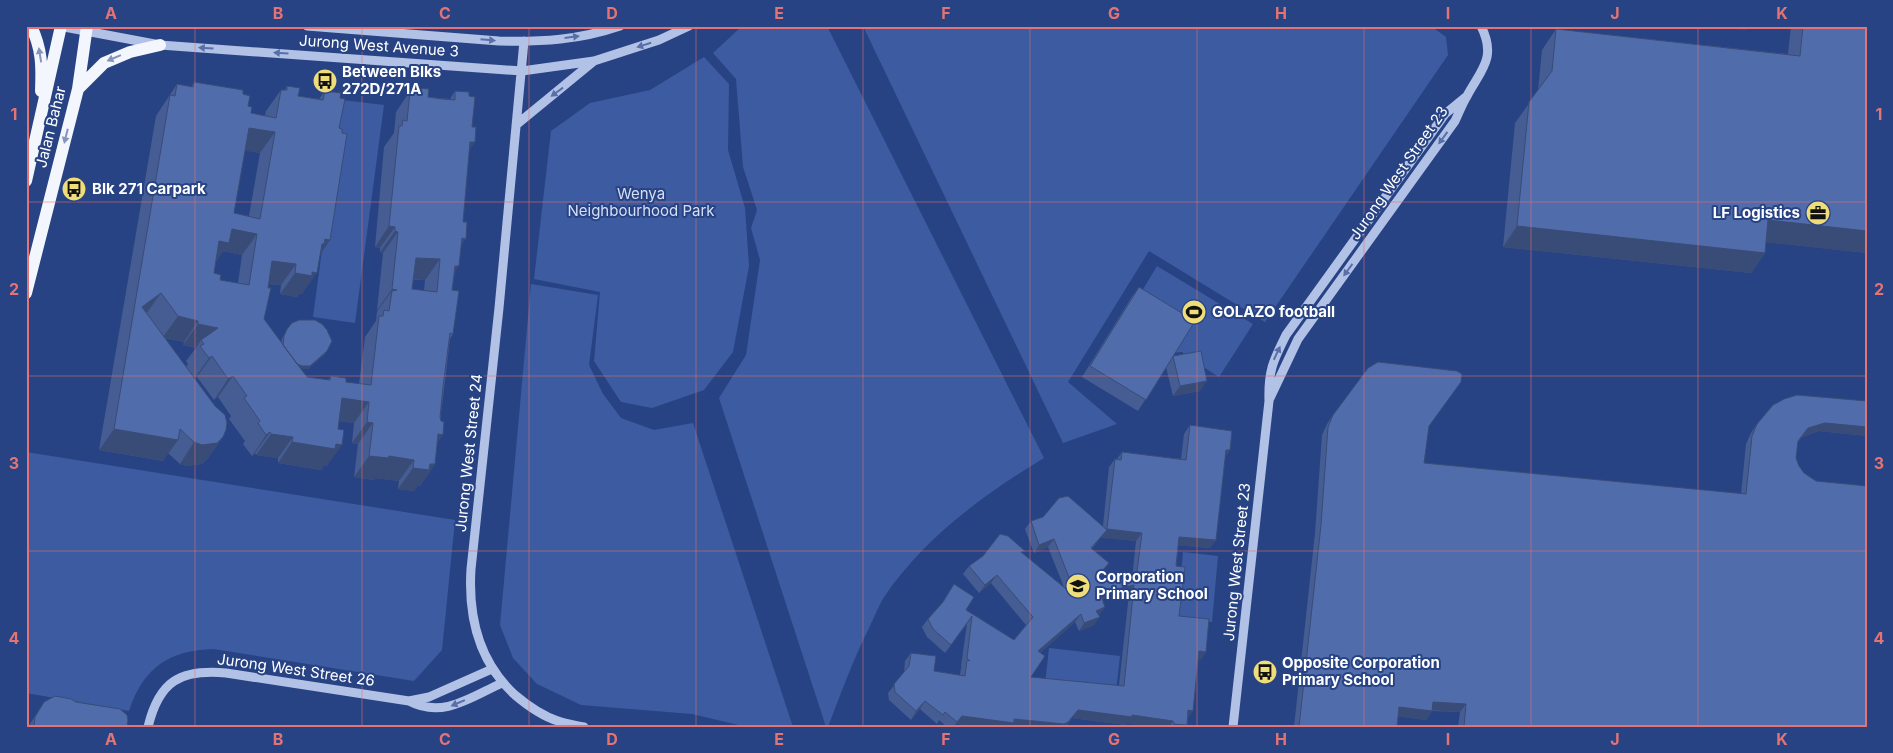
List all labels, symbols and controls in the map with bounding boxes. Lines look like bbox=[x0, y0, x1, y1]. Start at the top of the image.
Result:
text: A bbox=[105, 3, 117, 23]
text: B bbox=[273, 3, 283, 23]
text: C bbox=[439, 3, 451, 23]
text: D bbox=[606, 3, 618, 23]
text: E bbox=[774, 3, 784, 23]
text: F bbox=[941, 3, 951, 23]
text: G bbox=[1108, 3, 1120, 23]
text: H bbox=[1275, 3, 1287, 23]
text: I bbox=[1446, 3, 1450, 23]
text: J bbox=[1610, 3, 1620, 23]
text: K bbox=[1776, 3, 1788, 23]
street label: Jurong West Avenue 3 bbox=[299, 30, 460, 61]
one-way arrow bbox=[564, 33, 580, 41]
one-way arrow bbox=[480, 37, 496, 45]
one-way arrow bbox=[636, 41, 651, 49]
one-way arrow bbox=[198, 44, 214, 52]
one-way arrow bbox=[36, 47, 44, 63]
one-way arrow bbox=[273, 49, 289, 57]
one-way arrow bbox=[107, 55, 121, 63]
place label: Between Blks 272D/271A bbox=[342, 62, 441, 98]
bus stop icon: Between Blks 272D/271A bbox=[312, 68, 338, 94]
street label: Jalan Bahar bbox=[31, 84, 70, 170]
one-way arrow bbox=[550, 87, 564, 97]
street label: Jurong West Street 23 bbox=[1345, 102, 1452, 243]
text: 1 bbox=[11, 104, 17, 124]
text: 1 bbox=[1876, 104, 1882, 124]
one-way arrow bbox=[62, 128, 70, 143]
one-way arrow bbox=[1438, 131, 1448, 145]
bus stop icon: Blk 271 Carpark bbox=[61, 176, 87, 202]
place label: Blk 271 Carpark bbox=[92, 179, 206, 198]
park label: Wenya Neighbourhood Park bbox=[567, 184, 715, 220]
office icon: LF Logistics bbox=[1805, 200, 1831, 226]
place label: LF Logistics bbox=[1713, 203, 1800, 222]
one-way arrow bbox=[1343, 263, 1354, 276]
text: 2 bbox=[9, 279, 19, 299]
text: 2 bbox=[1874, 279, 1884, 299]
sports icon: GOLAZO football bbox=[1181, 299, 1207, 325]
place label: GOLAZO football bbox=[1212, 302, 1335, 321]
one-way arrow bbox=[1274, 346, 1282, 360]
street label: Jurong West Street 24 bbox=[451, 373, 486, 533]
text: 3 bbox=[9, 453, 19, 473]
text: 3 bbox=[1874, 453, 1884, 473]
street label: Jurong West Street 23 bbox=[1219, 482, 1254, 642]
place label: Corporation Primary School bbox=[1096, 567, 1208, 603]
school or university icon: Corporation Primary School bbox=[1065, 573, 1091, 599]
text: 4 bbox=[9, 628, 20, 648]
text: 4 bbox=[1874, 628, 1885, 648]
street label: Jurong West Street 26 bbox=[216, 649, 376, 690]
place label: Opposite Corporation Primary School bbox=[1282, 653, 1440, 689]
bus stop icon: Opposite Corporation Primary School bbox=[1252, 659, 1278, 685]
one-way arrow bbox=[450, 699, 465, 707]
text: A bbox=[105, 729, 117, 749]
text: B bbox=[273, 729, 283, 749]
text: C bbox=[439, 729, 451, 749]
text: D bbox=[606, 729, 618, 749]
text: E bbox=[774, 729, 784, 749]
text: F bbox=[941, 729, 951, 749]
text: G bbox=[1108, 729, 1120, 749]
text: H bbox=[1275, 729, 1287, 749]
text: I bbox=[1446, 729, 1450, 749]
text: J bbox=[1610, 729, 1620, 749]
text: K bbox=[1776, 729, 1788, 749]

